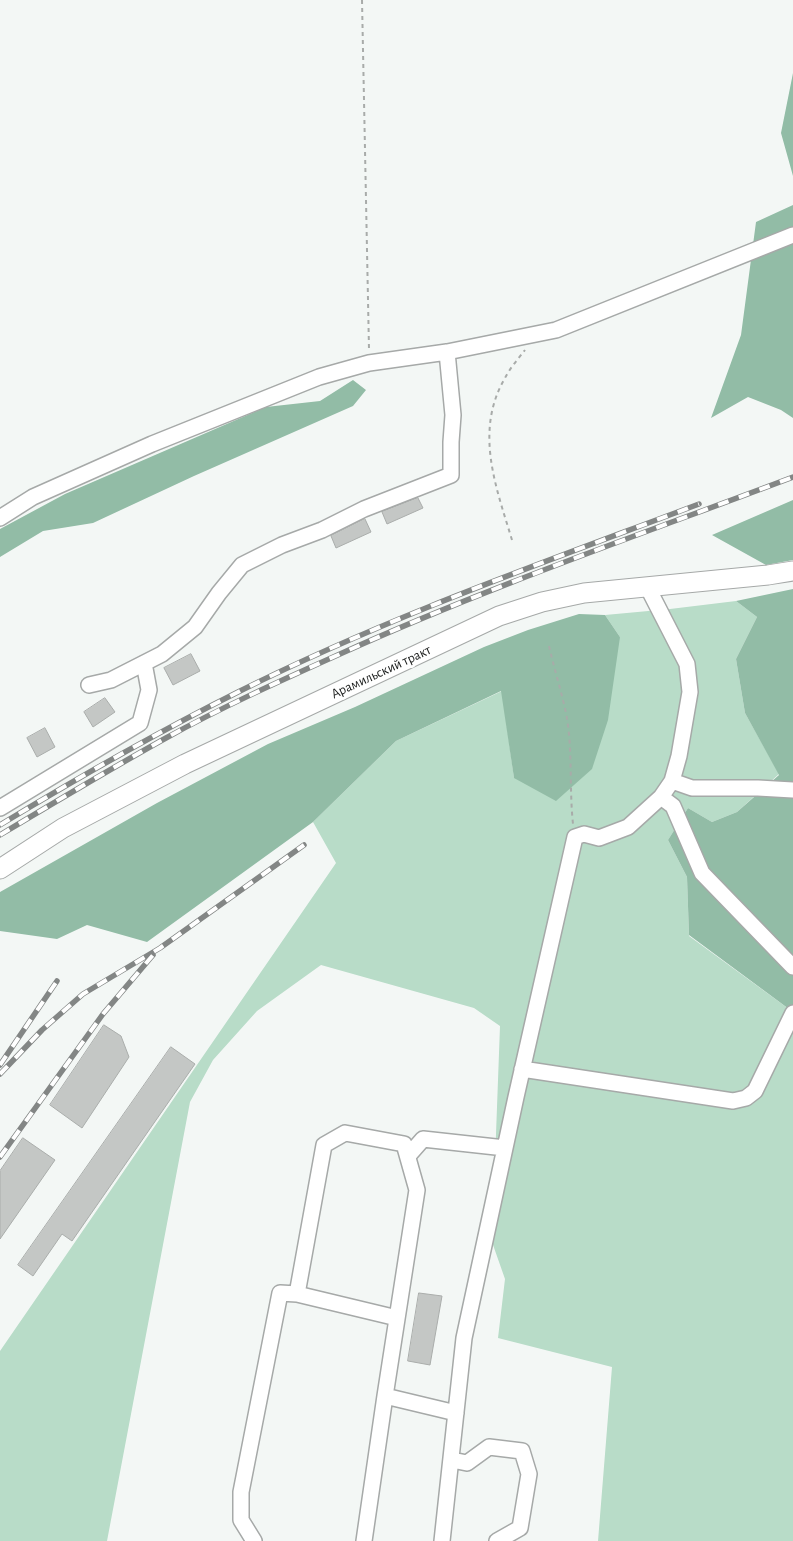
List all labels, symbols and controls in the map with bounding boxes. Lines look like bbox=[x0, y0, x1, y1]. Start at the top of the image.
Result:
street label: Арамильский тракт bbox=[328, 641, 434, 703]

